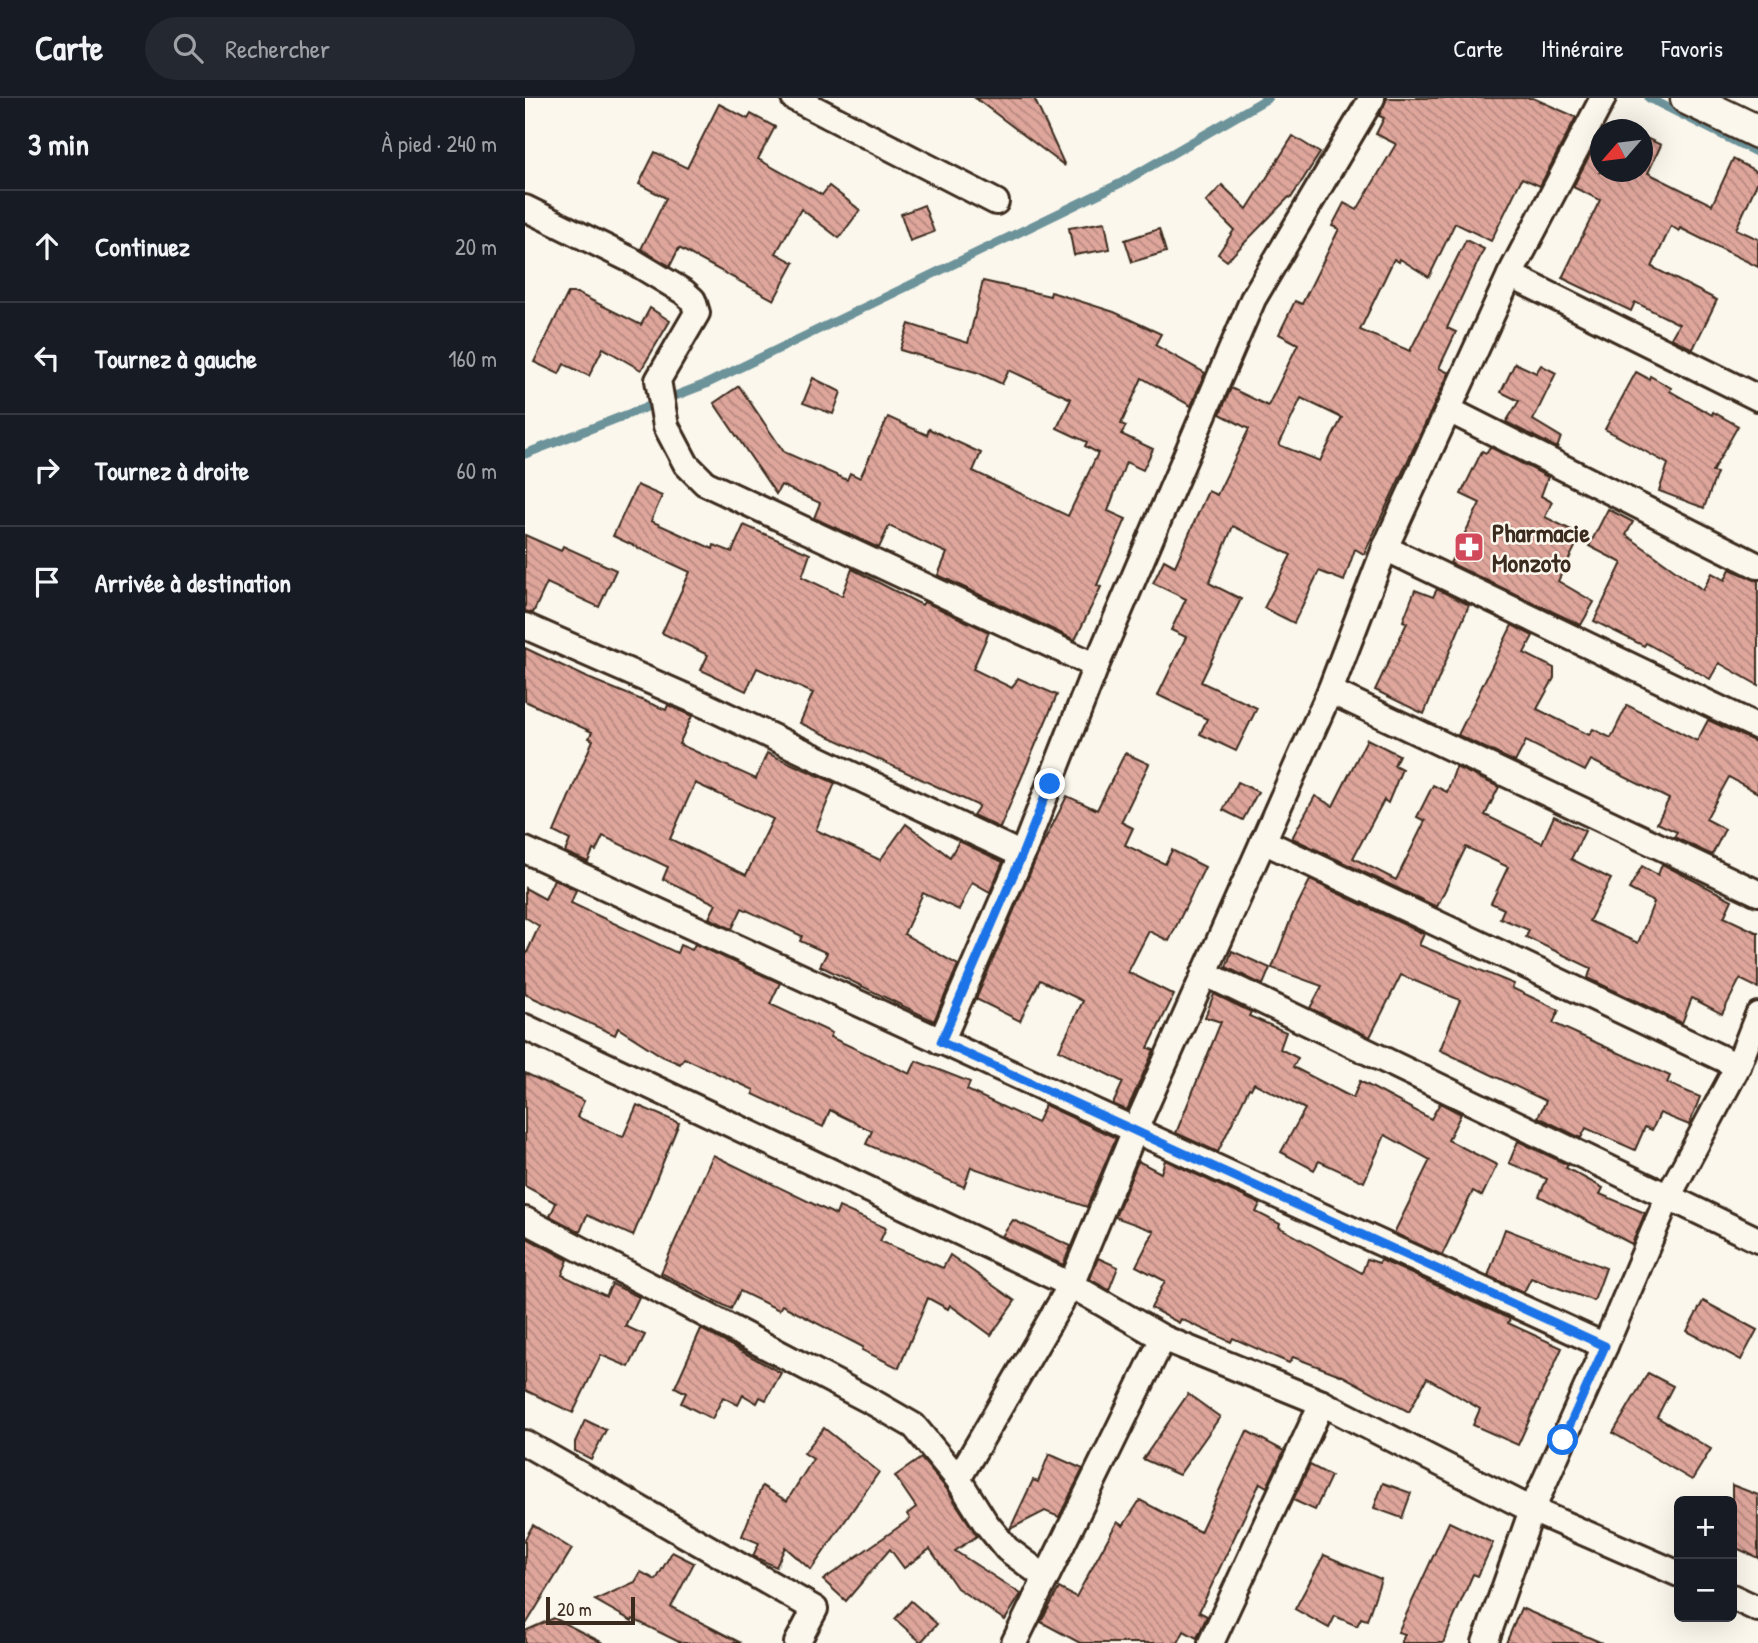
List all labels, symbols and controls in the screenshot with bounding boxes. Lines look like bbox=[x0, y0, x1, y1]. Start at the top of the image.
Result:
search box bbox=[145, 17, 635, 80]
text: Carte bbox=[35, 26, 103, 70]
icon: search bbox=[169, 29, 207, 67]
text: Rechercher bbox=[225, 31, 330, 66]
text: Carte bbox=[1453, 32, 1503, 64]
text: Itinéraire bbox=[1541, 32, 1623, 64]
text: Favoris bbox=[1661, 32, 1723, 64]
north arrow bbox=[1590, 119, 1653, 182]
text: 3 min bbox=[28, 124, 89, 164]
text: À pied · 240 m bbox=[382, 128, 497, 159]
icon: ahead bbox=[28, 227, 66, 265]
text: Continuez bbox=[95, 229, 190, 264]
text: 20 m bbox=[455, 231, 497, 262]
icon: left bbox=[28, 339, 66, 377]
text: Tournez à gauche bbox=[95, 341, 257, 376]
text: 160 m bbox=[448, 343, 497, 374]
icon: right bbox=[28, 451, 66, 489]
text: Tournez à droite bbox=[95, 453, 249, 488]
text: 60 m bbox=[457, 455, 497, 486]
place label: Pharmacie Monzoto bbox=[1492, 515, 1590, 580]
pharmacy icon: Pharmacie Monzoto bbox=[1452, 530, 1486, 564]
icon: arrive bbox=[28, 563, 66, 601]
text: Arrivée à destination bbox=[95, 565, 291, 600]
route end bbox=[1034, 768, 1065, 799]
route start bbox=[1547, 1424, 1578, 1455]
map controls bbox=[1674, 1496, 1737, 1622]
button: + bbox=[1674, 1496, 1737, 1559]
button: − bbox=[1674, 1559, 1737, 1622]
scale bar bbox=[546, 1594, 635, 1626]
text: 20 m bbox=[557, 1596, 592, 1622]

